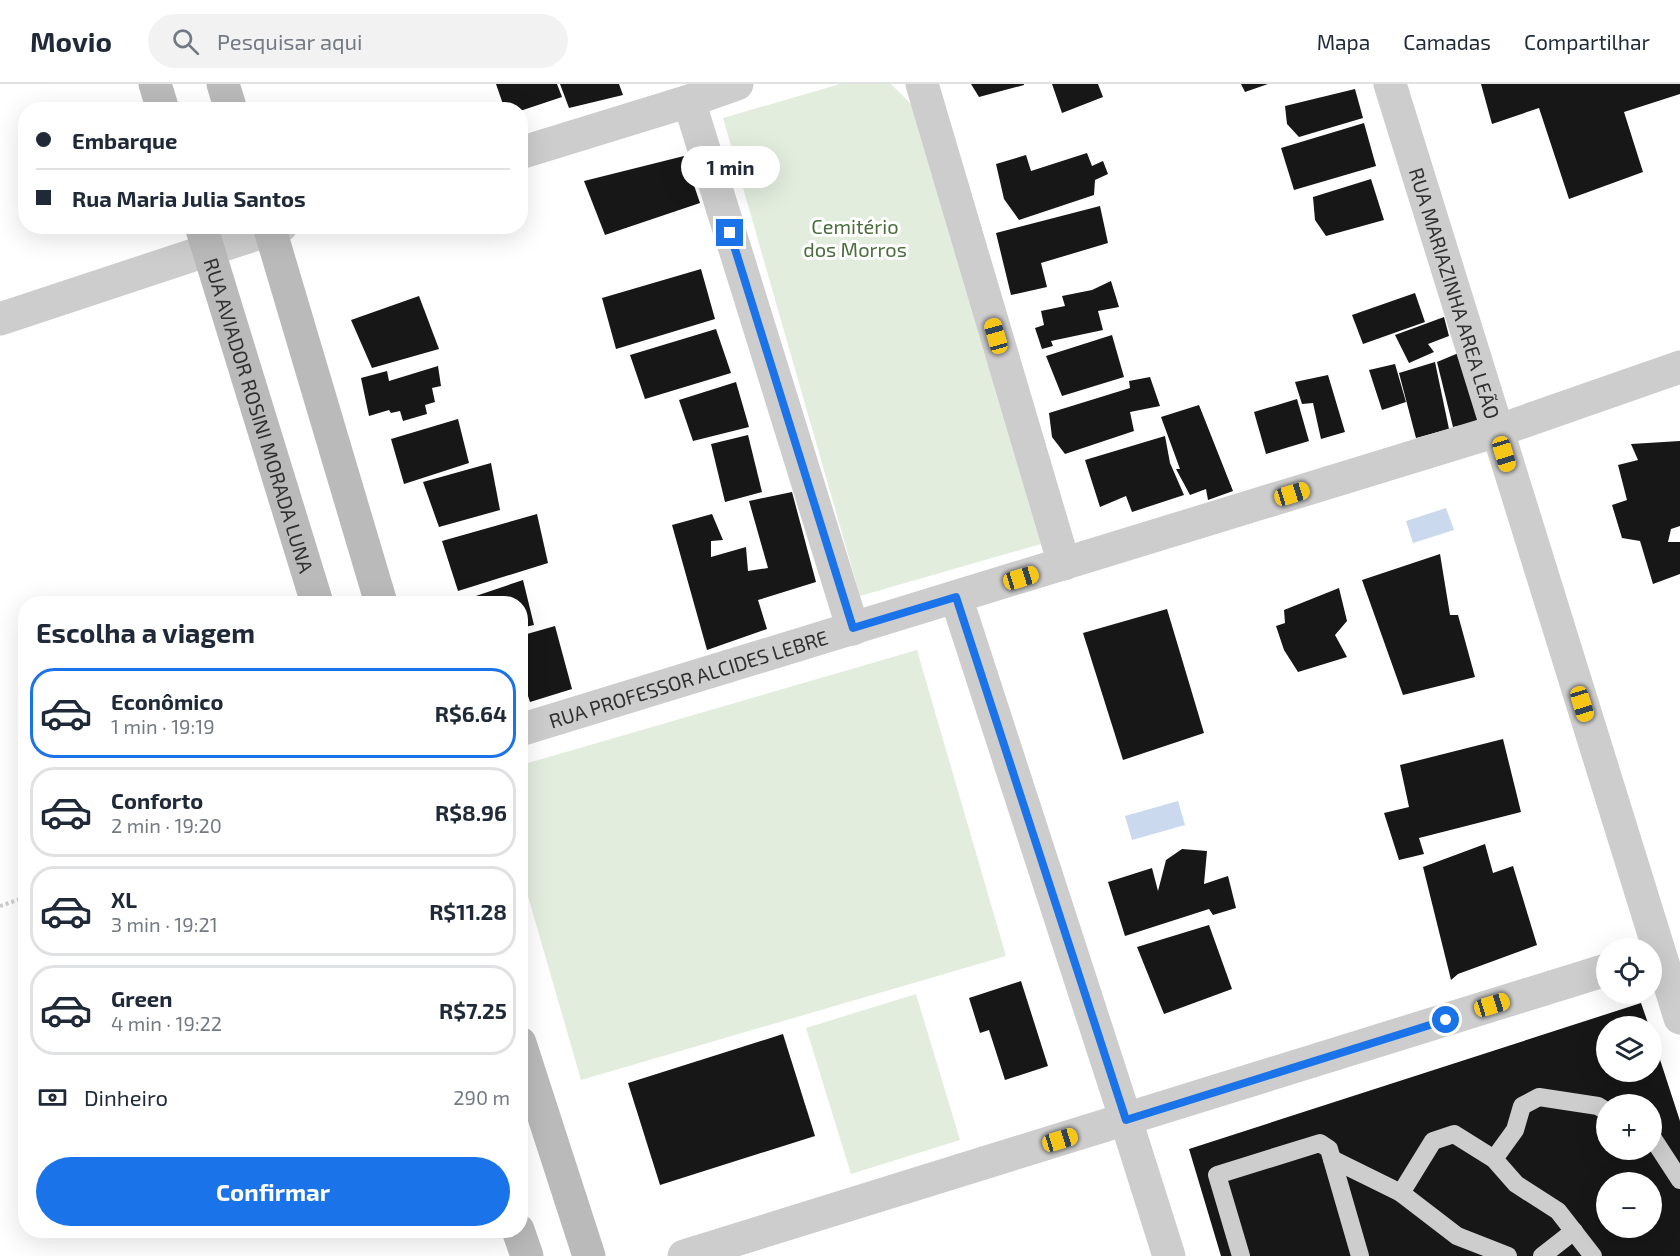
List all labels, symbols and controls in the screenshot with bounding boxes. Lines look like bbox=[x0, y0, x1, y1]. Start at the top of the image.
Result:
search box bbox=[148, 14, 568, 68]
text: Movio bbox=[30, 24, 112, 58]
icon: search bbox=[169, 25, 202, 58]
text: Pesquisar aqui bbox=[217, 28, 363, 54]
text: Mapa bbox=[1317, 29, 1370, 54]
text: Camadas bbox=[1403, 29, 1491, 54]
text: Compartilhar bbox=[1524, 29, 1650, 54]
text: Embarque bbox=[72, 127, 177, 153]
callout: 1 min bbox=[680, 146, 780, 188]
text: 1 min bbox=[706, 155, 755, 179]
street label: RUA MARIAZINHA AREA LEÃO bbox=[1405, 165, 1505, 422]
text: Rua Maria Julia Santos bbox=[72, 185, 306, 211]
park label: Cemitério dos Morros bbox=[803, 214, 907, 261]
route end bbox=[716, 219, 743, 246]
street label: RUA AVIADOR ROSINI MORADA LUNA bbox=[200, 255, 319, 576]
car bbox=[982, 316, 1010, 356]
car bbox=[1490, 434, 1518, 474]
car bbox=[1272, 480, 1312, 508]
car bbox=[1001, 564, 1041, 592]
text: Escolha a viagem bbox=[36, 616, 255, 648]
street label: RUA PROFESSOR ALCIDES LEBRE bbox=[546, 625, 831, 732]
car bbox=[1568, 684, 1596, 724]
icon: car bbox=[39, 686, 93, 740]
text: Econômico bbox=[111, 688, 223, 714]
text: R$6.64 bbox=[435, 700, 507, 726]
text: 1 min · 19:19 bbox=[111, 714, 215, 738]
icon: car bbox=[39, 785, 93, 839]
text: Conforto bbox=[111, 787, 203, 813]
text: R$8.96 bbox=[435, 799, 507, 825]
text: 2 min · 19:20 bbox=[111, 813, 222, 837]
icon: car bbox=[39, 884, 93, 938]
text: XL bbox=[111, 886, 137, 912]
text: R$11.28 bbox=[429, 898, 507, 924]
text: 3 min · 19:21 bbox=[111, 912, 218, 936]
map controls bbox=[1596, 938, 1662, 1238]
button: locate bbox=[1596, 938, 1662, 1004]
icon: car bbox=[39, 983, 93, 1037]
text: Green bbox=[111, 985, 173, 1011]
car bbox=[1472, 991, 1512, 1019]
text: R$7.25 bbox=[439, 997, 507, 1023]
route start bbox=[1432, 1006, 1459, 1033]
text: 4 min · 19:22 bbox=[111, 1011, 222, 1035]
button: layers bbox=[1596, 1016, 1662, 1082]
icon: cash bbox=[36, 1081, 69, 1114]
text: Dinheiro bbox=[84, 1084, 168, 1110]
text: 290 m bbox=[453, 1085, 510, 1109]
button: + bbox=[1596, 1094, 1662, 1160]
car bbox=[1040, 1126, 1080, 1154]
button: Confirmar bbox=[36, 1157, 510, 1226]
button: − bbox=[1596, 1172, 1662, 1238]

